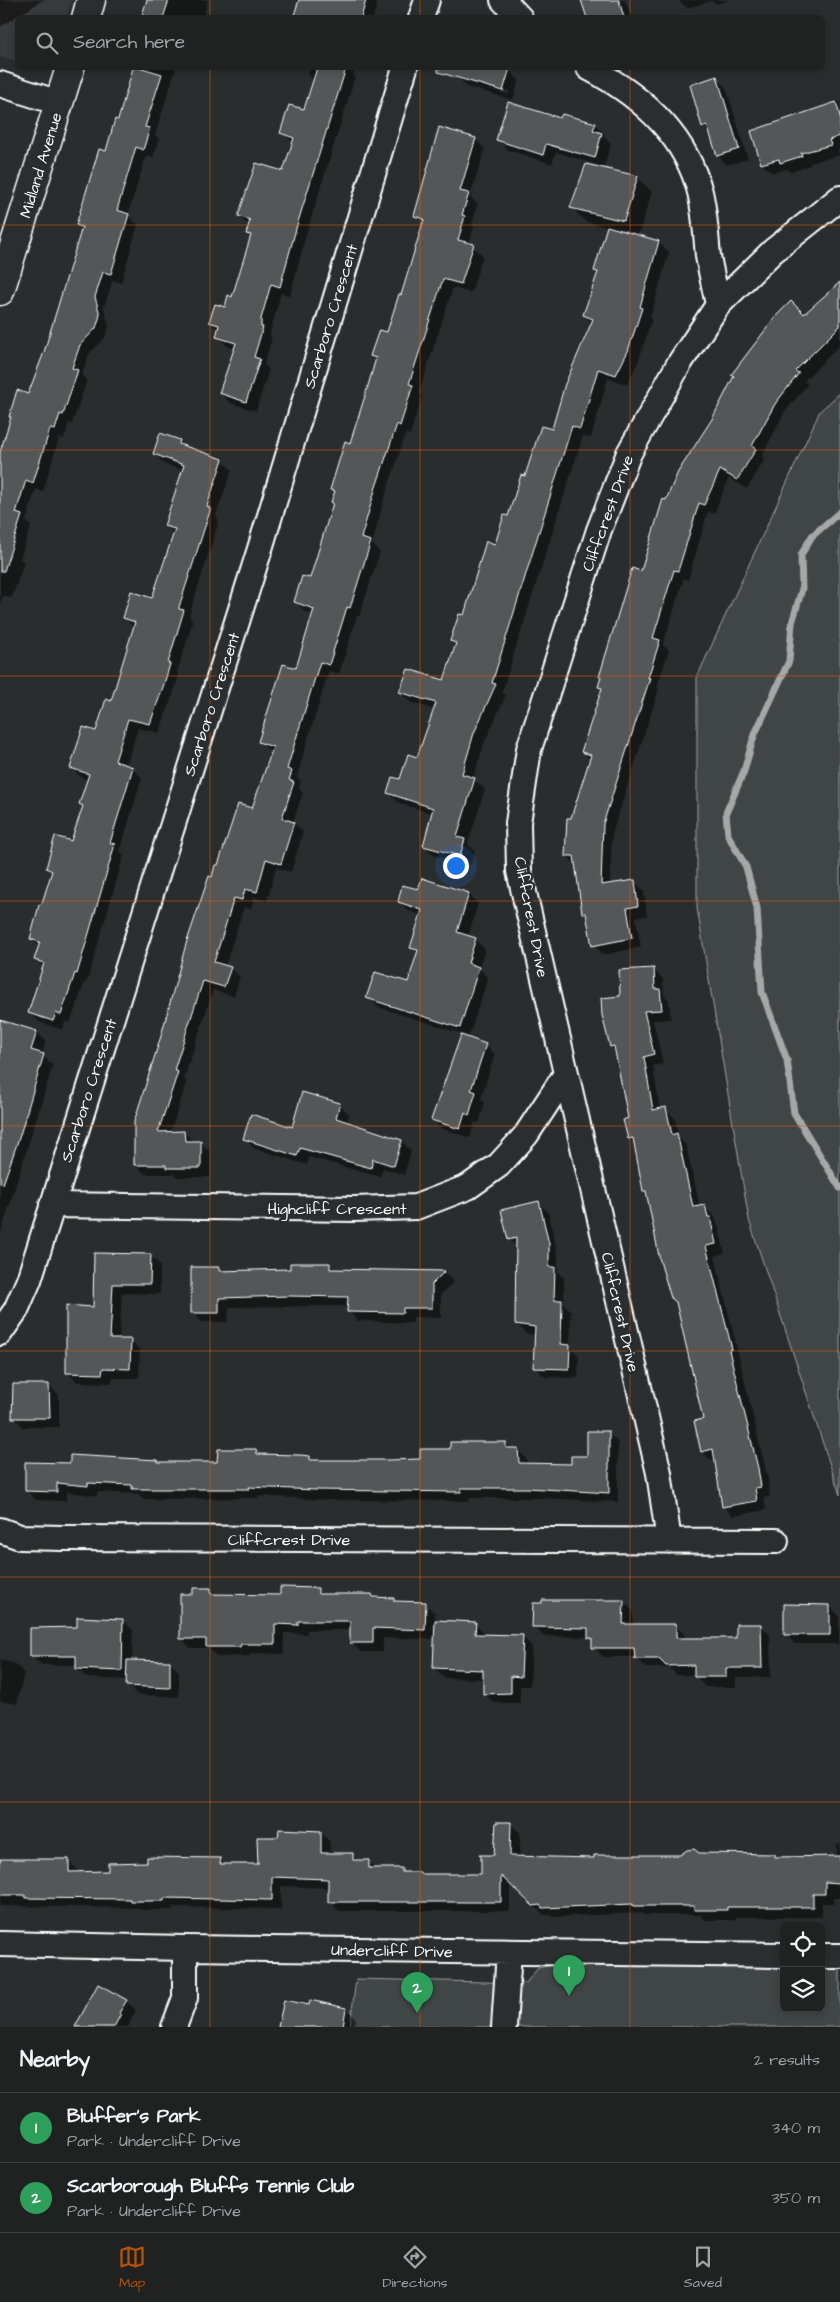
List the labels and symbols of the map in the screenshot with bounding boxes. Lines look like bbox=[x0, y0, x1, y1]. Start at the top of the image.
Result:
street label: Midland Avenue bbox=[14, 110, 68, 221]
street label: Scarboro Crescent bbox=[299, 241, 364, 391]
street label: Cliffcrest Drive bbox=[577, 452, 639, 575]
street label: Scarboro Crescent bbox=[178, 629, 246, 779]
your location bbox=[443, 853, 469, 879]
street label: Cliffcrest Drive bbox=[509, 855, 554, 980]
street label: Scarboro Crescent bbox=[55, 1015, 123, 1165]
street label: Highcliff Crescent bbox=[268, 1198, 407, 1221]
street label: Cliffcrest Drive bbox=[596, 1250, 645, 1375]
street label: Cliffcrest Drive bbox=[228, 1529, 351, 1551]
street label: Undercliff Drive bbox=[331, 1939, 453, 1963]
pin: 1 bbox=[553, 1955, 585, 1996]
pin: 2 bbox=[401, 1972, 433, 2013]

